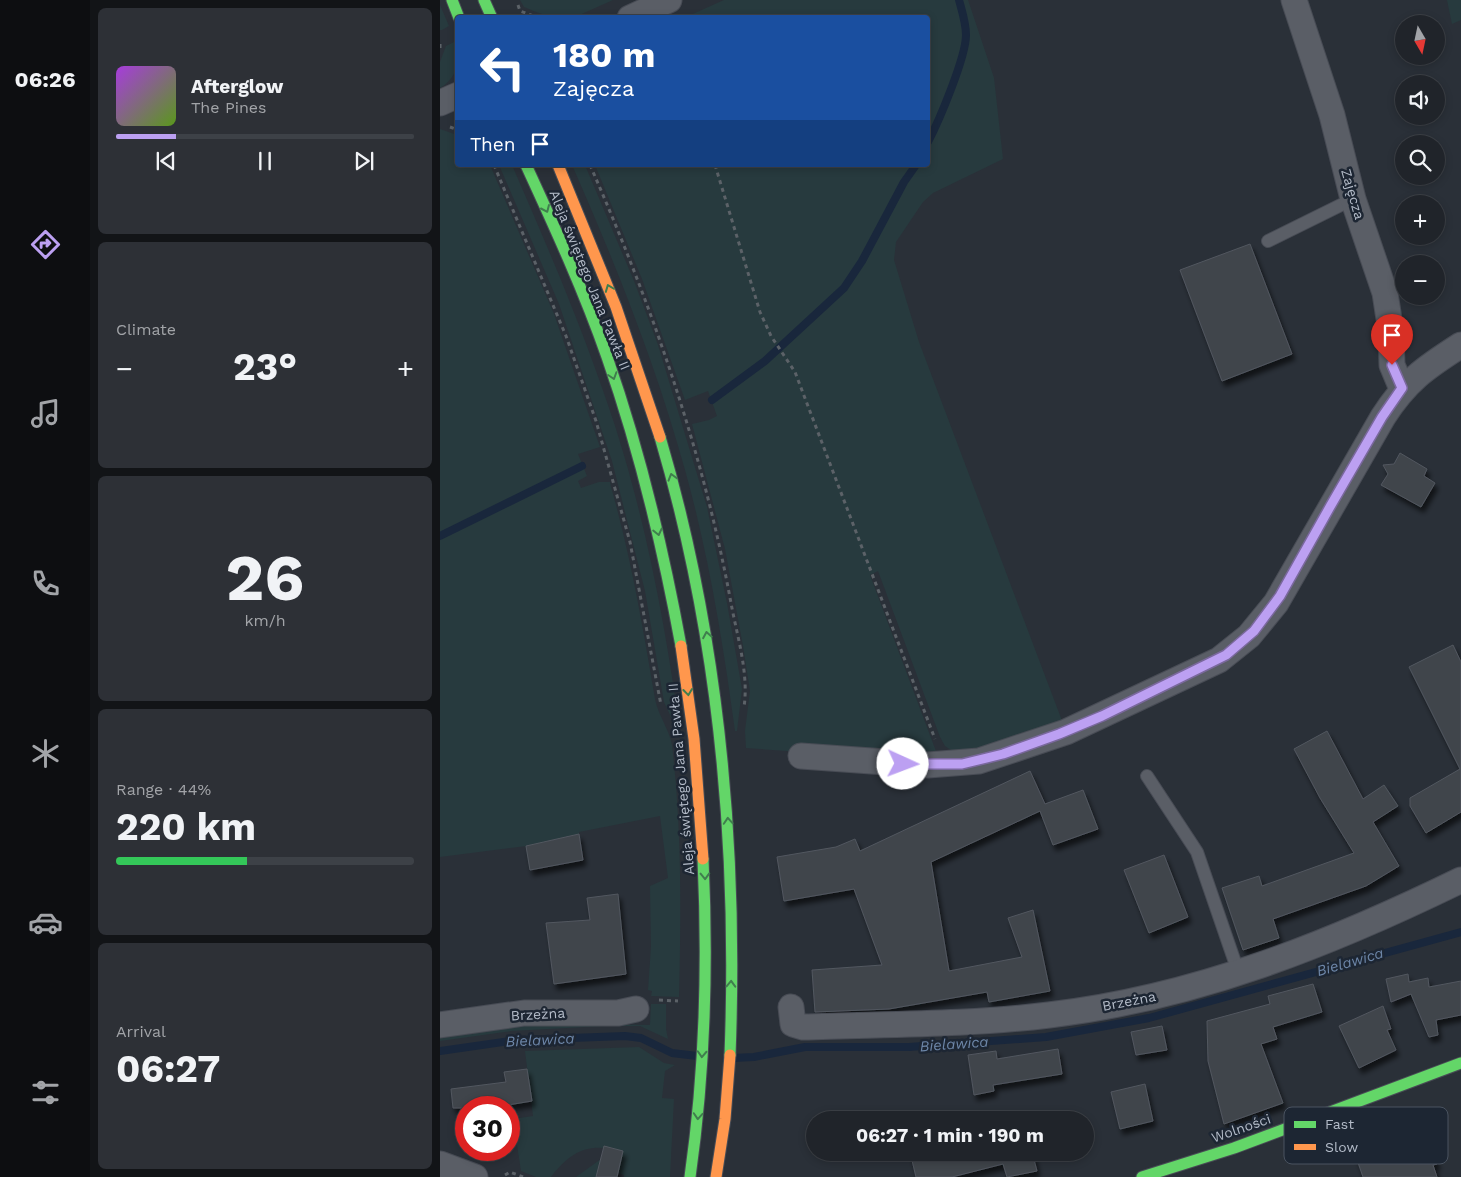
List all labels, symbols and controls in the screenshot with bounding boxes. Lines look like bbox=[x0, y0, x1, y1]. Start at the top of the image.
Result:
north arrow bbox=[1395, 15, 1445, 65]
map controls bbox=[1395, 15, 1445, 305]
text: 180 m bbox=[553, 34, 656, 76]
icon: left bbox=[470, 35, 535, 100]
text: 06:26 bbox=[14, 67, 76, 92]
text: Afterglow bbox=[191, 75, 283, 98]
button: sound bbox=[1395, 75, 1445, 125]
text: Zajęcza bbox=[553, 76, 634, 101]
text: The Pines bbox=[191, 98, 267, 117]
icon: arrive bbox=[526, 130, 554, 158]
text: Then bbox=[470, 133, 516, 156]
button: search bbox=[1395, 135, 1445, 185]
icon: previous bbox=[152, 147, 180, 175]
icon: pause bbox=[251, 147, 279, 175]
icon: next bbox=[350, 147, 378, 175]
street label: Zajęcza bbox=[1338, 167, 1368, 221]
street label: Aleja świętego Jana Pawła II bbox=[547, 188, 633, 372]
button: + bbox=[1395, 195, 1445, 245]
one-way arrow bbox=[540, 204, 551, 213]
icon: directions bbox=[28, 227, 63, 262]
button: − bbox=[1395, 255, 1445, 305]
one-way arrow bbox=[604, 284, 615, 293]
pin bbox=[1371, 314, 1413, 365]
text: Climate bbox=[116, 320, 176, 339]
icon: arrive bbox=[1378, 321, 1406, 349]
text: 23° bbox=[233, 345, 297, 389]
text: − bbox=[116, 352, 133, 385]
text: + bbox=[397, 352, 414, 385]
one-way arrow bbox=[607, 372, 617, 380]
icon: music bbox=[28, 396, 63, 431]
one-way arrow bbox=[667, 473, 677, 481]
one-way arrow bbox=[652, 528, 663, 537]
text: 26 bbox=[226, 540, 304, 616]
icon: phone bbox=[28, 566, 63, 601]
text: km/h bbox=[244, 611, 286, 630]
one-way arrow bbox=[702, 631, 712, 640]
street label: Aleja świętego Jana Pawła II bbox=[665, 682, 697, 876]
one-way arrow bbox=[683, 688, 693, 696]
icon: climate bbox=[28, 736, 63, 771]
position arrow bbox=[876, 737, 928, 789]
text: Range · 44% bbox=[116, 780, 211, 799]
text: 220 km bbox=[116, 805, 256, 849]
one-way arrow bbox=[723, 817, 734, 825]
one-way arrow bbox=[699, 872, 710, 880]
icon: car bbox=[28, 905, 63, 940]
water label: Bielawica bbox=[1314, 944, 1386, 980]
one-way arrow bbox=[726, 980, 736, 988]
street label: Brzeżna bbox=[1101, 988, 1157, 1014]
street label: Brzeżna bbox=[510, 1005, 566, 1023]
text: Arrival bbox=[116, 1022, 166, 1041]
water label: Bielawica bbox=[505, 1029, 575, 1051]
water label: Bielawica bbox=[919, 1033, 989, 1055]
text: 06:27 bbox=[116, 1047, 220, 1091]
one-way arrow bbox=[696, 1050, 707, 1058]
icon: filters bbox=[28, 1075, 63, 1110]
speed limit sign: 30 bbox=[455, 1096, 520, 1161]
legend bbox=[1284, 1107, 1448, 1164]
street label: Wolności bbox=[1209, 1110, 1273, 1146]
one-way arrow bbox=[692, 1112, 703, 1120]
text: Fast bbox=[1325, 1116, 1354, 1132]
text: 06:27 · 1 min · 190 m bbox=[856, 1124, 1044, 1147]
text: Slow bbox=[1325, 1139, 1358, 1155]

